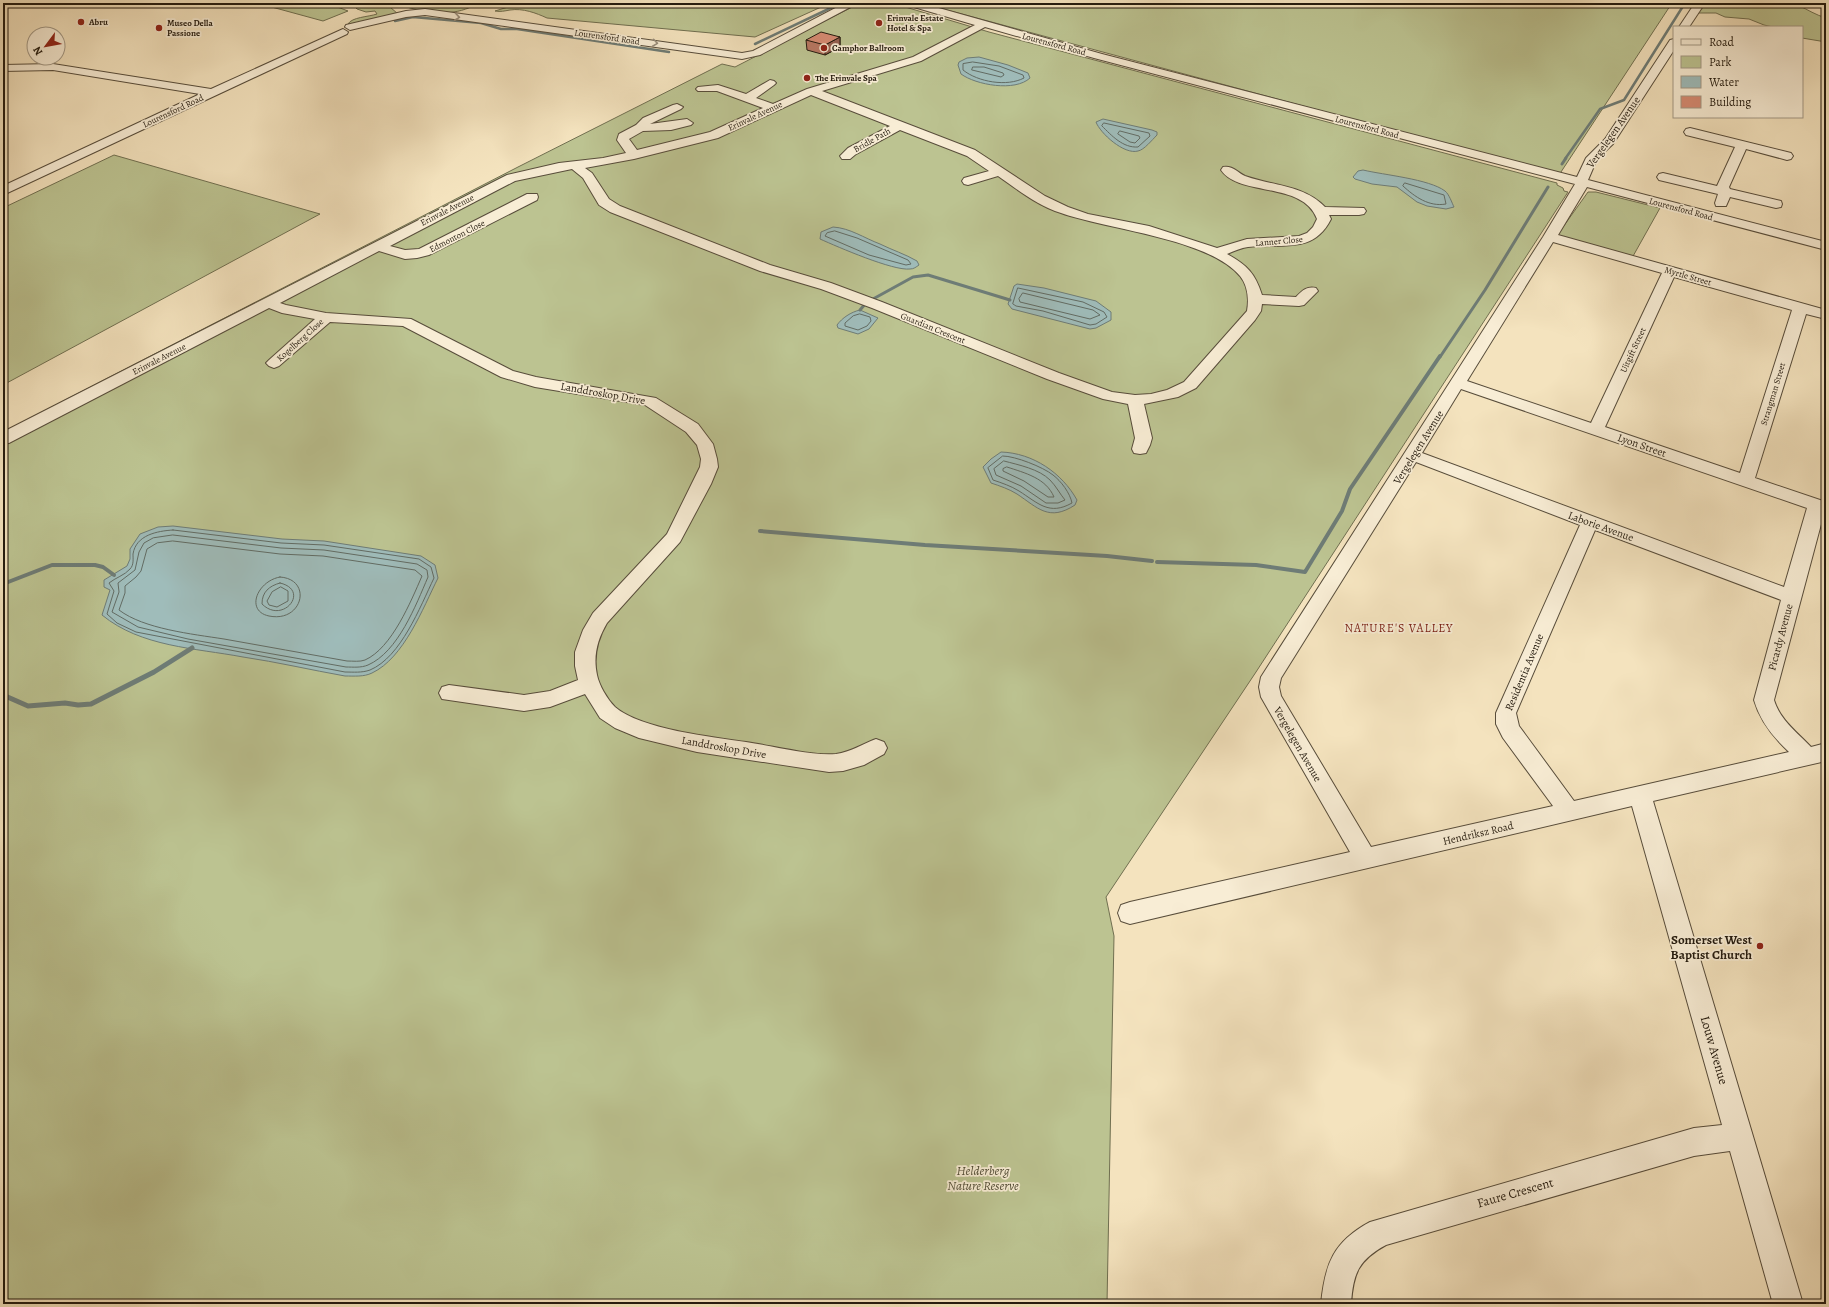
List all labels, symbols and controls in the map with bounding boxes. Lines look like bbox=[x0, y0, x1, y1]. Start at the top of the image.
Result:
one-way arrow bbox=[454, 12, 460, 21]
place label: Erinvale Estate Hotel & Spa bbox=[887, 12, 943, 34]
place label: Abru bbox=[88, 16, 108, 28]
marker: Abru bbox=[76, 17, 86, 27]
place label: Museo Della Passione bbox=[167, 17, 213, 39]
marker: Erinvale Estate Hotel & Spa bbox=[874, 18, 884, 28]
marker: Museo Della Passione bbox=[154, 23, 164, 33]
north arrow bbox=[26, 26, 66, 66]
street label: Lourensford Road bbox=[574, 26, 641, 48]
legend bbox=[1673, 26, 1803, 118]
street label: Lourensford Road bbox=[1021, 30, 1088, 58]
text: Road bbox=[1709, 34, 1735, 50]
one-way arrow bbox=[652, 38, 658, 47]
place label: Camphor Ballroom bbox=[832, 42, 905, 54]
marker: Camphor Ballroom bbox=[819, 43, 829, 53]
text: N bbox=[29, 44, 46, 58]
text: Park bbox=[1709, 54, 1732, 70]
place label: The Erinvale Spa bbox=[815, 72, 878, 84]
marker: The Erinvale Spa bbox=[802, 73, 812, 83]
text: Water bbox=[1708, 74, 1739, 90]
street label: Lourensford Road bbox=[141, 92, 206, 130]
street label: Vergelegen Avenue bbox=[1582, 93, 1644, 172]
text: Building bbox=[1709, 94, 1751, 110]
street label: Erinvale Avenue bbox=[726, 98, 784, 134]
street label: Lourensford Road bbox=[1334, 113, 1401, 141]
street label: Bridle Path bbox=[851, 125, 893, 155]
street label: Erinvale Avenue bbox=[418, 191, 476, 229]
street label: Lourensford Road bbox=[1648, 195, 1715, 223]
street label: Edmonton Close bbox=[427, 217, 487, 255]
street label: Lanner Close bbox=[1255, 233, 1303, 249]
street label: Myrtle Street bbox=[1663, 264, 1713, 288]
street label: Guardian Crescent bbox=[899, 310, 967, 346]
street label: Kogelberg Close bbox=[274, 316, 326, 364]
street label: Uitgift Street bbox=[1617, 326, 1649, 374]
street label: Erinvale Avenue bbox=[130, 340, 188, 378]
street label: Strangman Street bbox=[1758, 361, 1788, 427]
street label: Landdroskop Drive bbox=[559, 379, 647, 408]
street label: Vergelegen Avenue bbox=[1389, 407, 1447, 488]
street label: Lyon Street bbox=[1615, 430, 1669, 461]
street label: Laborie Avenue bbox=[1566, 508, 1636, 545]
street label: Picardy Avenue bbox=[1764, 602, 1797, 672]
district label: NATURE'S VALLEY bbox=[1345, 620, 1453, 636]
street label: Residentia Avenue bbox=[1501, 631, 1548, 713]
street label: Vergelegen Avenue bbox=[1269, 703, 1325, 785]
street label: Landdroskop Drive bbox=[680, 733, 768, 762]
street label: Hendriksz Road bbox=[1441, 818, 1515, 849]
place label: Somerset West Baptist Church bbox=[1671, 931, 1753, 963]
marker: Somerset West Baptist Church bbox=[1755, 941, 1765, 951]
street label: Louw Avenue bbox=[1697, 1014, 1732, 1087]
park label: Helderberg Nature Reserve bbox=[947, 1162, 1019, 1194]
street label: Faure Crescent bbox=[1475, 1173, 1556, 1212]

